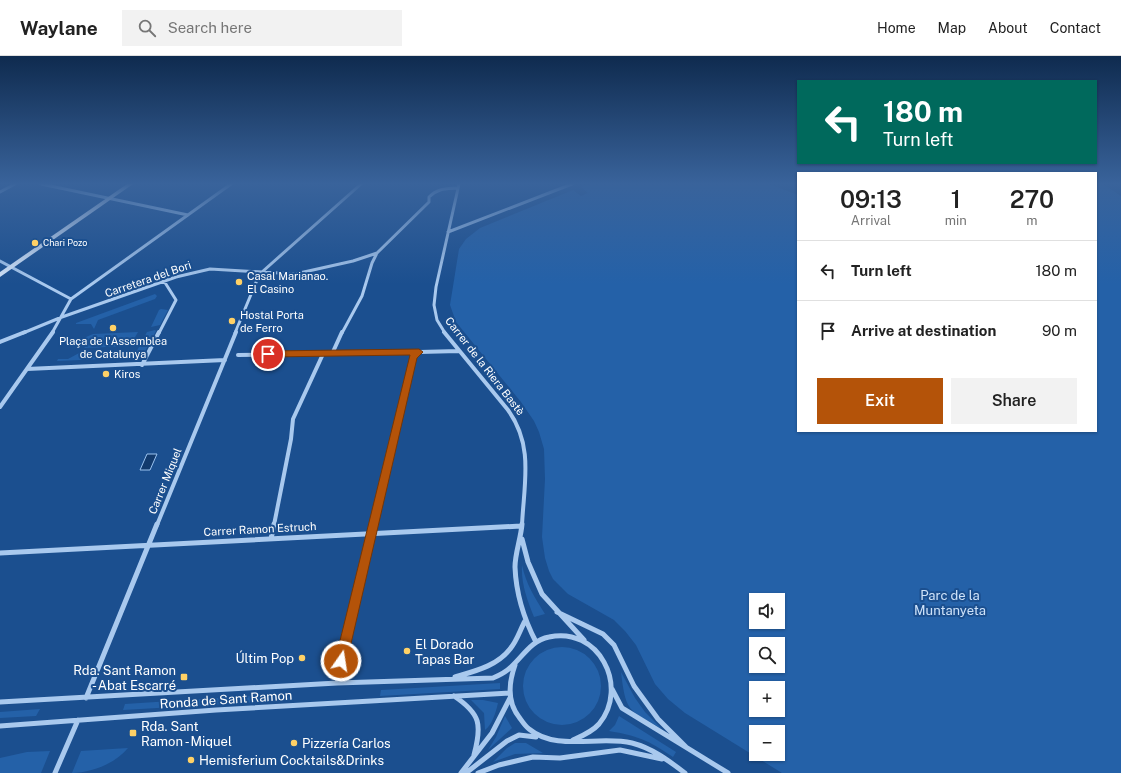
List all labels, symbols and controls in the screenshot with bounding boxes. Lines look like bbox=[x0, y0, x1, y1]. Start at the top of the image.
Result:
search box bbox=[122, 10, 402, 46]
text: Waylane bbox=[20, 17, 98, 39]
icon: search bbox=[136, 17, 158, 39]
text: Search here bbox=[168, 19, 252, 36]
text: Home bbox=[877, 20, 916, 36]
text: Map bbox=[938, 20, 966, 36]
text: About bbox=[988, 20, 1028, 36]
text: Contact bbox=[1050, 20, 1101, 36]
text: 180 m bbox=[883, 95, 963, 128]
icon: left bbox=[817, 96, 869, 148]
text: Turn left bbox=[883, 129, 953, 150]
text: 09:13 bbox=[840, 185, 902, 213]
text: 1 bbox=[951, 185, 961, 213]
text: 270 bbox=[1010, 185, 1054, 213]
text: Arrival bbox=[851, 213, 891, 228]
text: min bbox=[945, 213, 967, 228]
text: m bbox=[1026, 213, 1038, 228]
place label: Chari Pozo bbox=[43, 237, 87, 248]
marker: Chari Pozo bbox=[30, 238, 40, 248]
street label: Carretera del Bori bbox=[103, 259, 193, 299]
icon: left bbox=[817, 260, 839, 282]
text: Turn left bbox=[851, 262, 912, 279]
text: 180 m bbox=[1035, 262, 1077, 279]
place label: Casal Marianao. El Casino bbox=[247, 270, 328, 295]
marker: Casal Marianao. El Casino bbox=[234, 277, 244, 287]
place label: Hostal Porta de Ferro bbox=[240, 309, 304, 334]
street label: Carrer de la Riera Bastè bbox=[443, 315, 527, 417]
marker: Hostal Porta de Ferro bbox=[227, 316, 237, 326]
icon: arrive bbox=[817, 320, 839, 342]
text: Arrive at destination bbox=[851, 322, 996, 339]
text: 90 m bbox=[1042, 322, 1077, 339]
marker: Plaça de l'Assemblea de Catalunya bbox=[108, 323, 118, 333]
place label: Plaça de l'Assemblea de Catalunya bbox=[59, 335, 167, 360]
pin bbox=[251, 337, 285, 371]
icon: arrive bbox=[257, 343, 279, 365]
place label: Kiros bbox=[114, 368, 141, 380]
marker: Kiros bbox=[101, 369, 111, 379]
button: Exit bbox=[817, 378, 943, 424]
button: Share bbox=[951, 378, 1077, 424]
street label: Carrer Miquel bbox=[146, 446, 184, 516]
street label: Carrer Ramon Estruch bbox=[203, 520, 317, 538]
park label: Parc de la Muntanyeta bbox=[914, 588, 986, 618]
map controls bbox=[749, 593, 785, 761]
button: sound bbox=[749, 593, 785, 629]
place label: El Dorado Tapas Bar bbox=[415, 637, 475, 667]
button: search bbox=[749, 637, 785, 673]
position arrow bbox=[320, 640, 362, 682]
marker: El Dorado Tapas Bar bbox=[402, 646, 412, 656]
place label: Últim Pop bbox=[235, 650, 294, 666]
marker: Últim Pop bbox=[297, 653, 307, 663]
place label: Rda. Sant Ramon - Abat Escarré bbox=[73, 663, 176, 693]
marker: Rda. Sant Ramon - Abat Escarré bbox=[179, 672, 189, 682]
button: + bbox=[749, 681, 785, 717]
street label: Ronda de Sant Ramon bbox=[159, 687, 293, 712]
place label: Rda. Sant Ramon - Miquel bbox=[141, 719, 232, 749]
button: − bbox=[749, 725, 785, 761]
marker: Rda. Sant Ramon - Miquel bbox=[128, 728, 138, 738]
place label: Pizzería Carlos bbox=[302, 736, 391, 751]
marker: Pizzería Carlos bbox=[289, 738, 299, 748]
place label: Hemisferium Cocktails&Drinks bbox=[199, 753, 384, 768]
marker: Hemisferium Cocktails&Drinks bbox=[186, 755, 196, 765]

